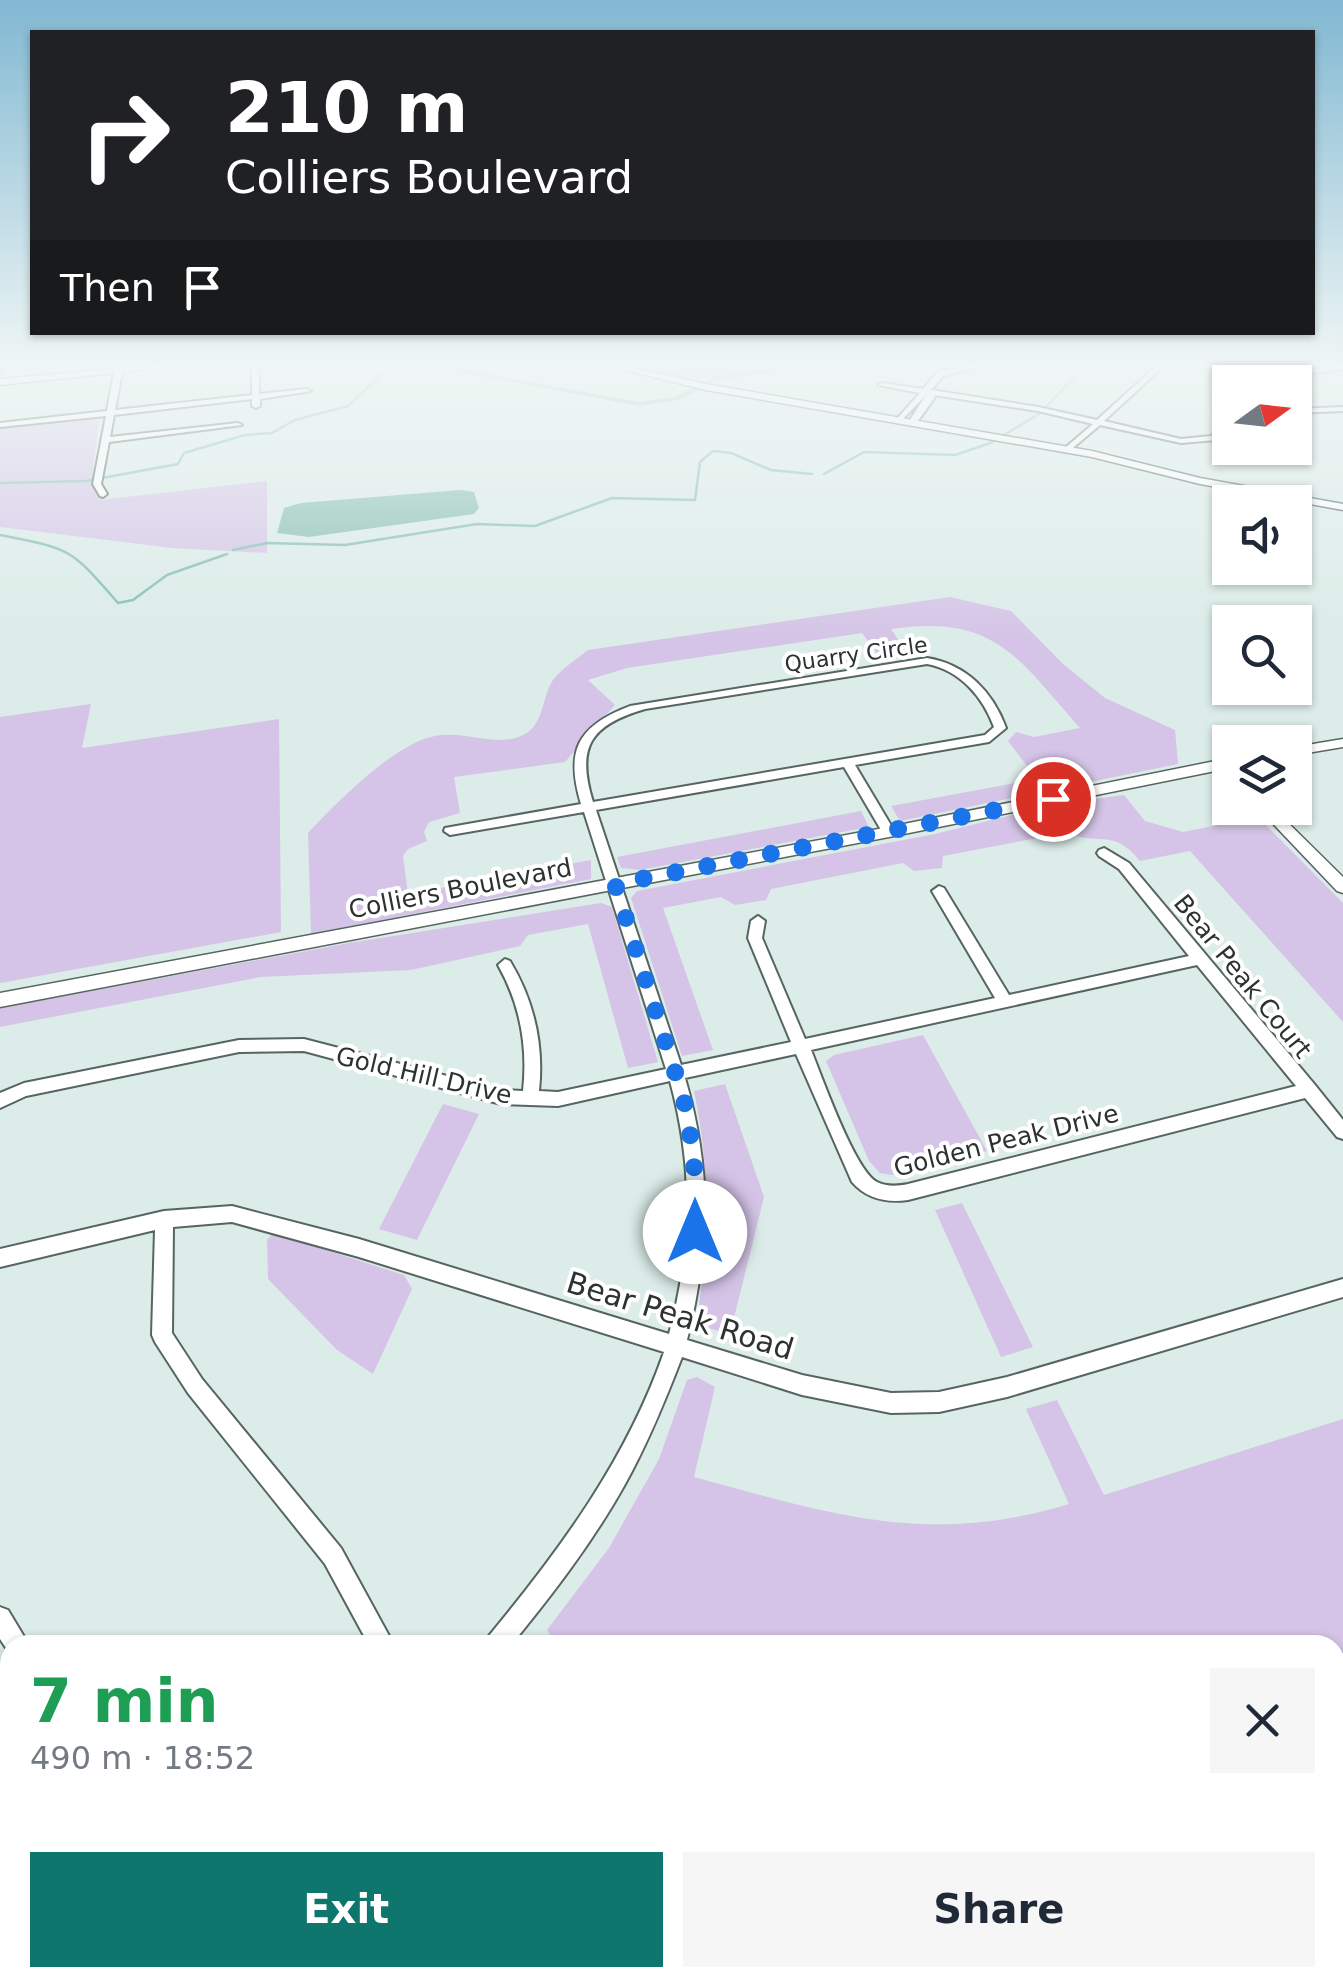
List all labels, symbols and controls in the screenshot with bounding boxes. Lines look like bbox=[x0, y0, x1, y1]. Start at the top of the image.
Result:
text: 210 m bbox=[225, 67, 468, 149]
icon: right bbox=[60, 70, 190, 200]
text: Colliers Boulevard bbox=[225, 151, 633, 204]
icon: arrive bbox=[175, 260, 230, 315]
text: Then bbox=[60, 266, 155, 310]
north arrow bbox=[1212, 365, 1312, 465]
map controls bbox=[1212, 365, 1312, 825]
button: sound bbox=[1212, 485, 1312, 585]
button: search bbox=[1212, 605, 1312, 705]
street label: Quarry Circle bbox=[783, 632, 929, 677]
button: layers bbox=[1212, 725, 1312, 825]
pin bbox=[1011, 757, 1096, 842]
icon: arrive bbox=[1026, 772, 1081, 827]
street label: Colliers Boulevard bbox=[346, 853, 574, 924]
street label: Bear Peak Court bbox=[1168, 889, 1318, 1064]
street label: Gold Hill Drive bbox=[333, 1041, 515, 1110]
street label: Golden Peak Drive bbox=[891, 1099, 1122, 1182]
position arrow bbox=[643, 1180, 747, 1284]
street label: Bear Peak Road bbox=[562, 1264, 798, 1367]
text: 7 min bbox=[30, 1666, 218, 1736]
button: close bbox=[1210, 1668, 1315, 1773]
text: 490 m · 18:52 bbox=[30, 1739, 255, 1777]
button: Exit bbox=[30, 1852, 663, 1967]
button: Share bbox=[683, 1852, 1315, 1967]

